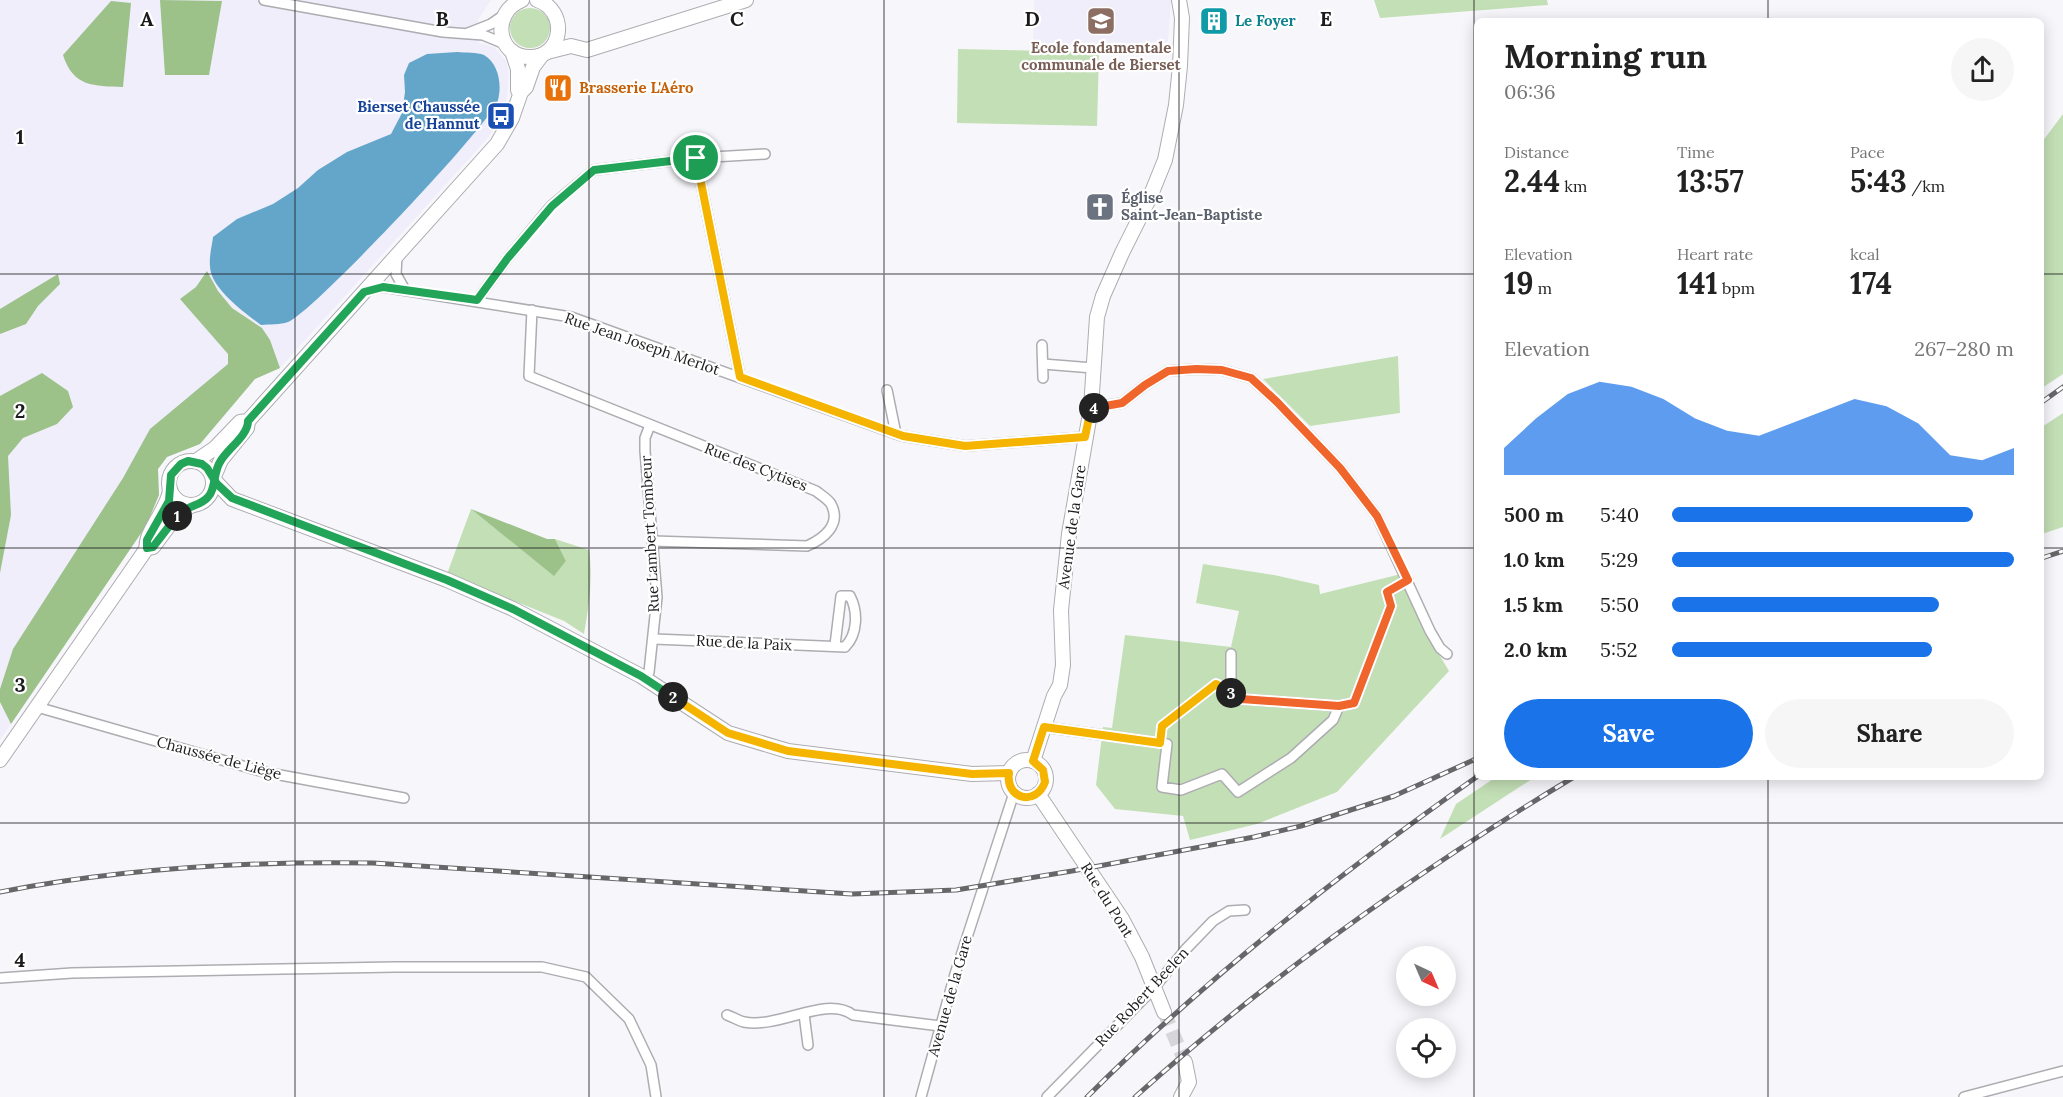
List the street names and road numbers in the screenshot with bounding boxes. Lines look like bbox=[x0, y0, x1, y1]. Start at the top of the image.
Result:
street label: Rue Jean Joseph Merlot bbox=[562, 308, 722, 379]
street label: Rue des Cytises bbox=[702, 438, 810, 495]
street label: Rue Lambert Tombeur bbox=[636, 455, 663, 613]
street label: Avenue de la Gare bbox=[1053, 464, 1090, 591]
street label: Rue de la Paix bbox=[696, 630, 793, 655]
street label: Chaussée de Liège bbox=[155, 732, 284, 783]
street label: Rue du Pont bbox=[1077, 859, 1138, 941]
street label: Avenue de la Gare bbox=[923, 933, 976, 1060]
street label: Rue Robert Beelen bbox=[1091, 943, 1192, 1050]

